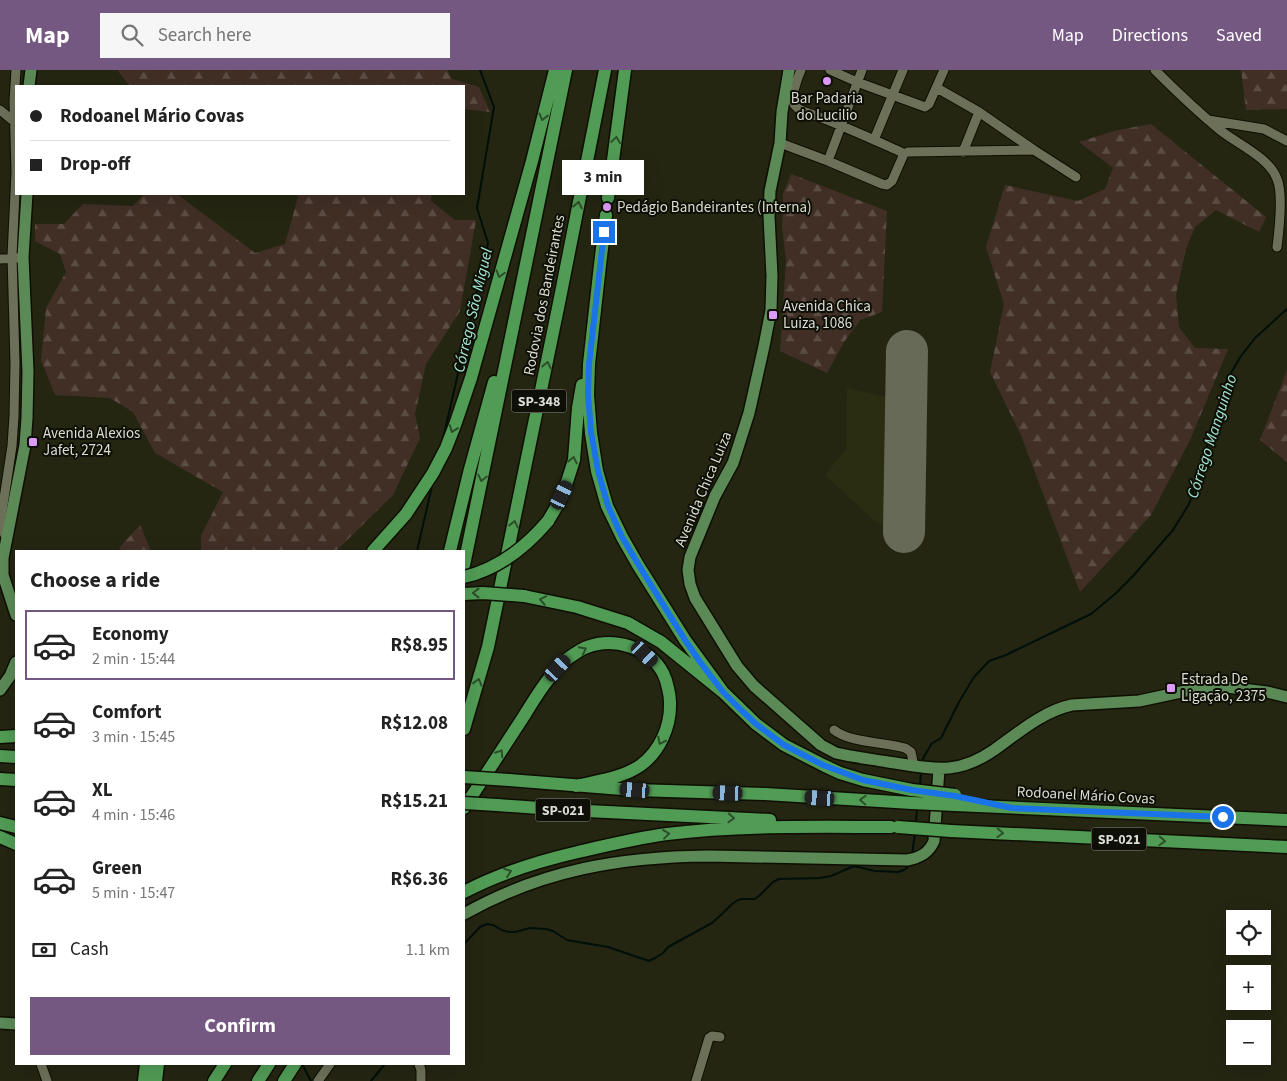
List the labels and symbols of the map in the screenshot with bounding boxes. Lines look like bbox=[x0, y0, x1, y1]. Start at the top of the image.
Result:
marker: Bar Padaria do Lucilio bbox=[821, 75, 833, 87]
place label: Bar Padaria do Lucilio bbox=[791, 88, 863, 126]
one-way arrow bbox=[538, 113, 549, 122]
one-way arrow bbox=[611, 136, 621, 144]
callout: 3 min bbox=[563, 160, 645, 194]
place label: Pedágio Bandeirantes (Interna) bbox=[617, 197, 812, 218]
one-way arrow bbox=[573, 201, 583, 210]
marker: Pedágio Bandeirantes (Interna) bbox=[601, 201, 613, 213]
street label: Rodovia dos Bandeirantes bbox=[519, 213, 570, 377]
route end bbox=[593, 221, 615, 243]
water label: Córrego São Miguel bbox=[448, 246, 498, 375]
one-way arrow bbox=[496, 269, 506, 278]
place label: Avenida Chica Luiza, 1086 bbox=[783, 296, 871, 334]
marker: Avenida Chica Luiza, 1086 bbox=[767, 309, 779, 321]
one-way arrow bbox=[541, 360, 551, 369]
water label: Córrego Manguinho bbox=[1182, 371, 1242, 501]
road number: SP-348 bbox=[512, 390, 566, 412]
place label: Avenida Alexios Jafet, 2724 bbox=[43, 423, 140, 461]
one-way arrow bbox=[449, 425, 459, 433]
street label: Avenida Chica Luiza bbox=[670, 428, 737, 550]
marker: Avenida Alexios Jafet, 2724 bbox=[27, 436, 39, 448]
one-way arrow bbox=[567, 456, 578, 465]
one-way arrow bbox=[477, 473, 488, 482]
car bbox=[548, 478, 575, 512]
one-way arrow bbox=[508, 519, 518, 528]
one-way arrow bbox=[472, 588, 480, 598]
one-way arrow bbox=[538, 595, 547, 606]
car bbox=[628, 638, 661, 670]
one-way arrow bbox=[578, 646, 587, 656]
car bbox=[542, 652, 573, 684]
place label: Estrada De Ligação, 2375 bbox=[1181, 669, 1266, 707]
one-way arrow bbox=[472, 679, 482, 687]
marker: Estrada De Ligação, 2375 bbox=[1165, 682, 1177, 694]
one-way arrow bbox=[657, 735, 667, 744]
one-way arrow bbox=[494, 749, 503, 758]
car bbox=[619, 781, 650, 799]
street label: Rodoanel Mário Covas bbox=[1016, 781, 1156, 810]
car bbox=[712, 785, 743, 801]
car bbox=[804, 790, 835, 806]
one-way arrow bbox=[859, 794, 867, 805]
road number: SP-021 bbox=[536, 798, 590, 822]
route start bbox=[1212, 806, 1234, 828]
one-way arrow bbox=[727, 813, 735, 824]
one-way arrow bbox=[996, 828, 1004, 838]
road number: SP-021 bbox=[1092, 828, 1146, 851]
one-way arrow bbox=[662, 829, 670, 840]
one-way arrow bbox=[1159, 835, 1167, 846]
one-way arrow bbox=[504, 868, 512, 878]

